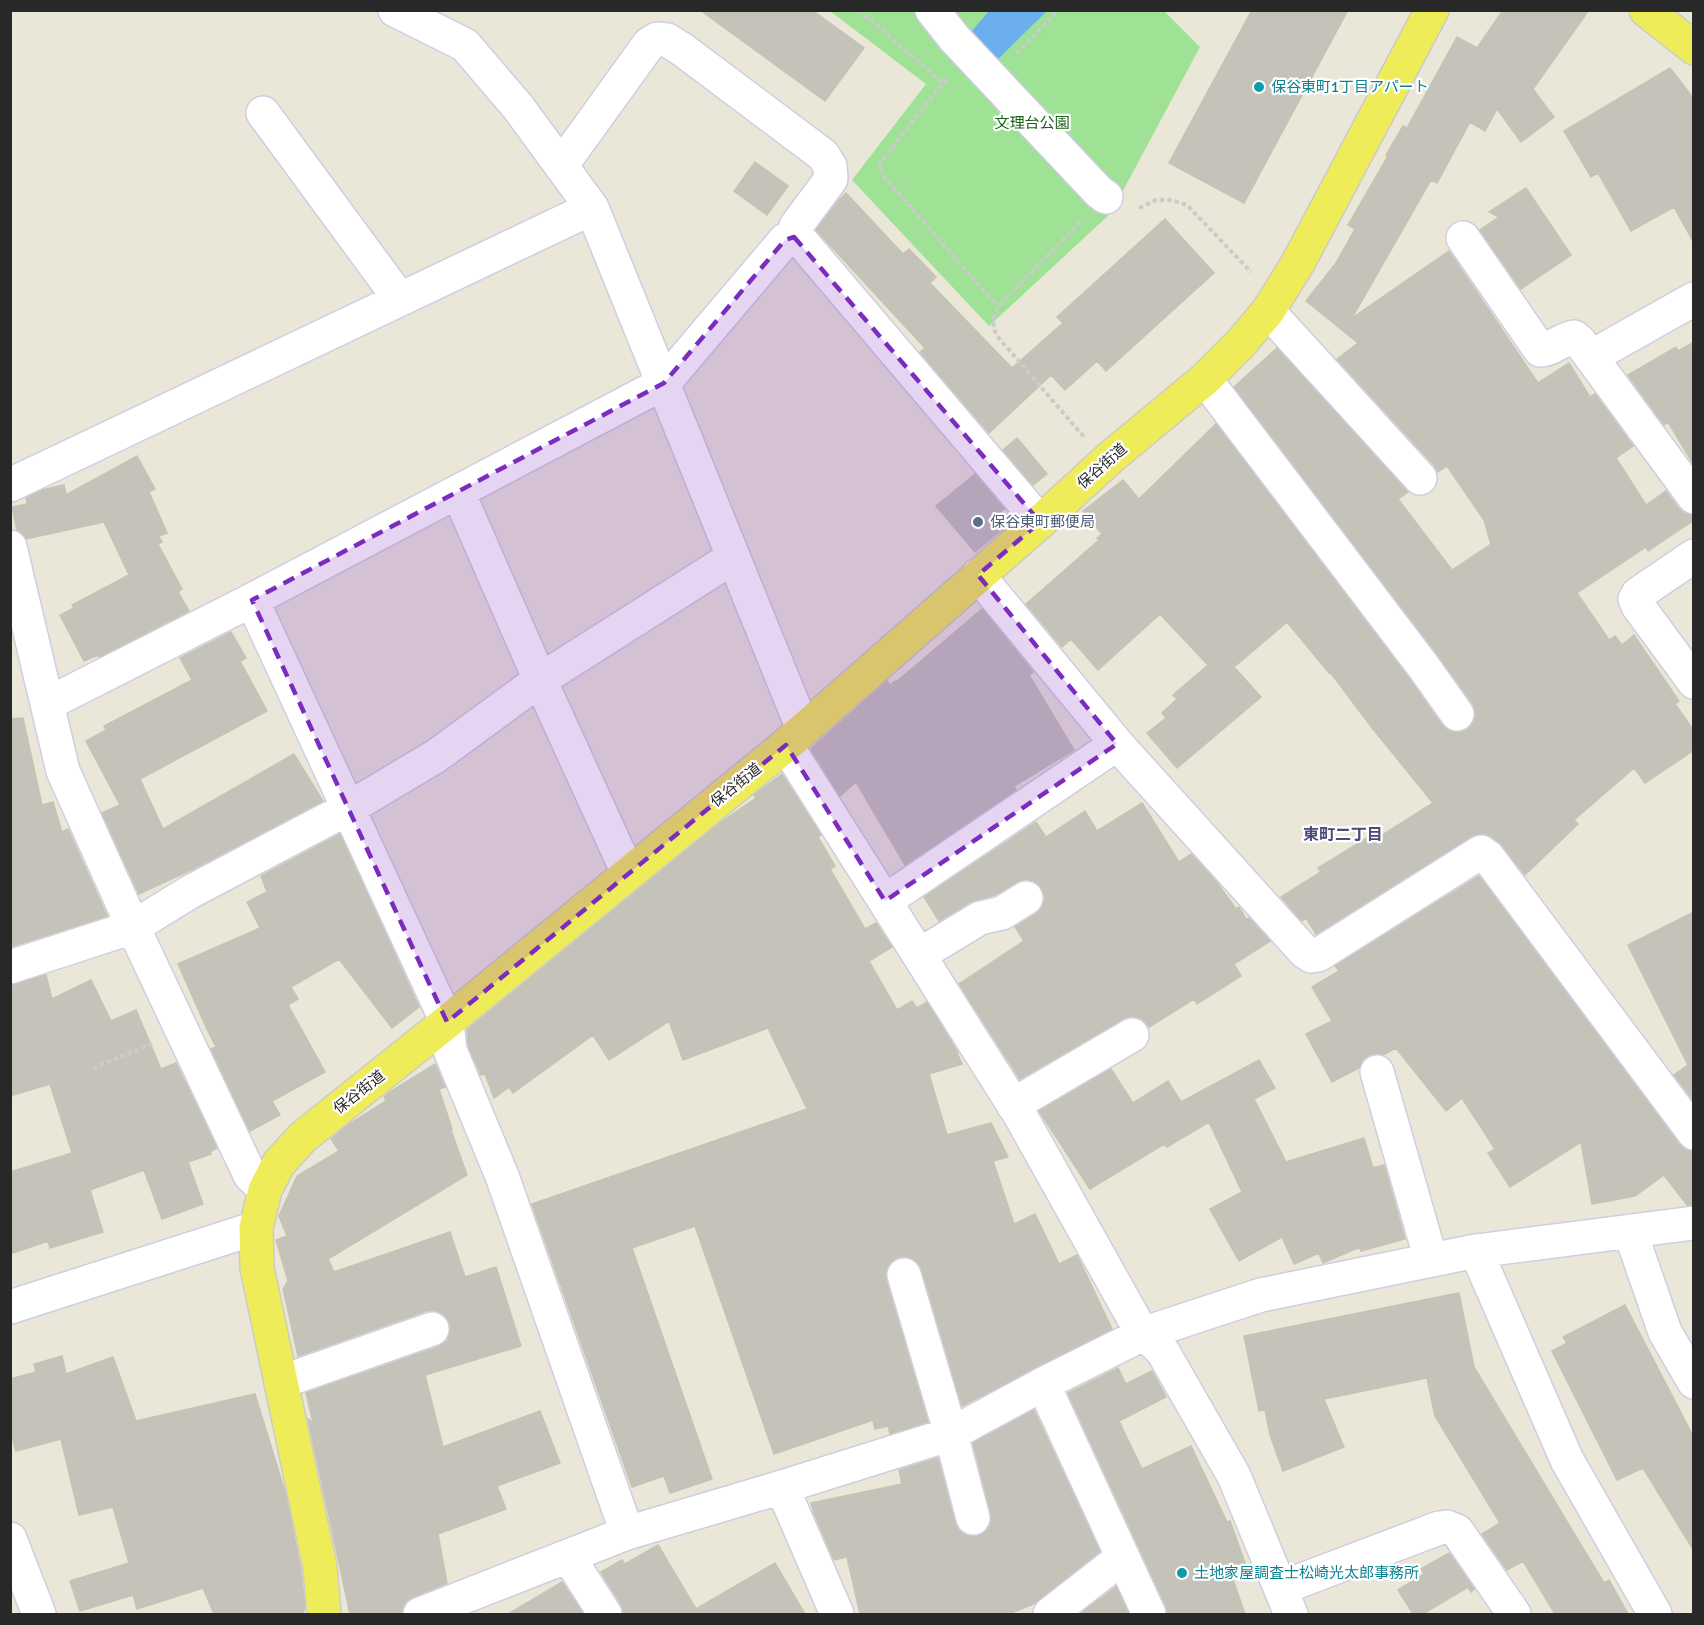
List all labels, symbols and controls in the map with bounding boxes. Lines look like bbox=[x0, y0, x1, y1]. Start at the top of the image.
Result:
place label: 保谷東町1丁目アパート bbox=[1271, 78, 1429, 96]
marker: 保谷東町1丁目アパート bbox=[1252, 80, 1266, 94]
park label: 文理台公園 bbox=[994, 114, 1070, 132]
street label: 保谷街道 bbox=[1073, 440, 1131, 492]
place label: 保谷東町郵便局 bbox=[990, 513, 1095, 531]
marker: 保谷東町郵便局 bbox=[971, 515, 985, 529]
street label: 保谷街道 bbox=[707, 759, 765, 811]
district label: 東町二丁目 bbox=[1303, 825, 1383, 845]
street label: 保谷街道 bbox=[330, 1066, 388, 1118]
place label: 土地家屋調査士松崎光太郎事務所 bbox=[1194, 1564, 1419, 1582]
marker: 土地家屋調査士松崎光太郎事務所 bbox=[1175, 1566, 1189, 1580]

